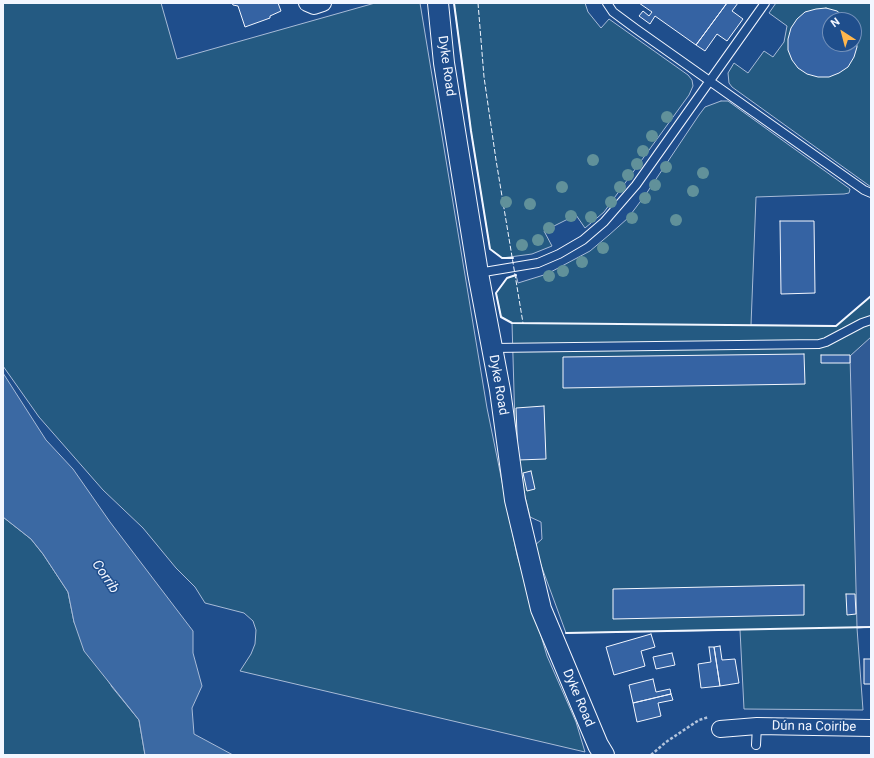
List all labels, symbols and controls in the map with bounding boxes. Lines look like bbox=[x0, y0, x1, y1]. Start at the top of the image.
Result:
north arrow bbox=[822, 12, 862, 52]
text: N bbox=[828, 15, 842, 30]
street label: Dyke Road bbox=[434, 35, 458, 97]
street label: Dyke Road bbox=[485, 354, 511, 416]
water label: Corrib bbox=[88, 557, 122, 597]
street label: Dyke Road bbox=[559, 667, 597, 729]
street label: Dún na Coiribe bbox=[772, 718, 856, 736]

